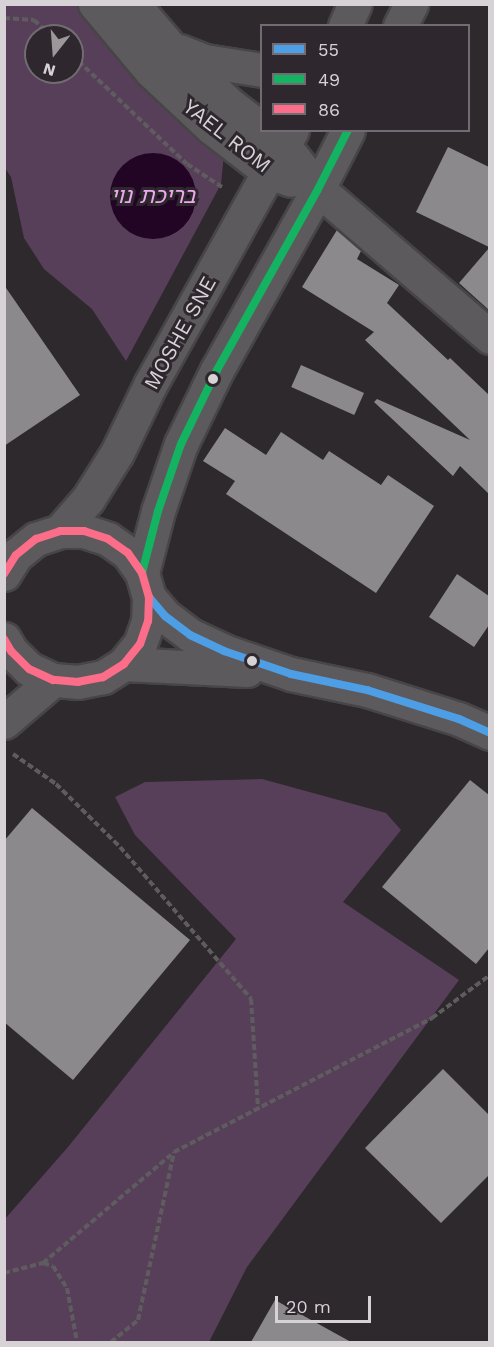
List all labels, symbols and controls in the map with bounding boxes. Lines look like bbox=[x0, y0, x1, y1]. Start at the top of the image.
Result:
north arrow bbox=[24, 24, 84, 84]
legend bbox=[260, 24, 470, 132]
text: 55 bbox=[318, 39, 339, 60]
text: N bbox=[41, 59, 58, 81]
text: 49 bbox=[318, 69, 340, 90]
street label: YAEL ROM bbox=[178, 94, 276, 178]
text: 86 bbox=[318, 99, 340, 120]
water label: בריכת נוי bbox=[110, 183, 196, 209]
street label: MOSHE SNE bbox=[139, 272, 221, 394]
unlabelled marker bbox=[207, 373, 219, 385]
unlabelled marker bbox=[246, 655, 258, 667]
scale bar bbox=[278, 1284, 374, 1322]
text: 20 m bbox=[286, 1296, 331, 1317]

